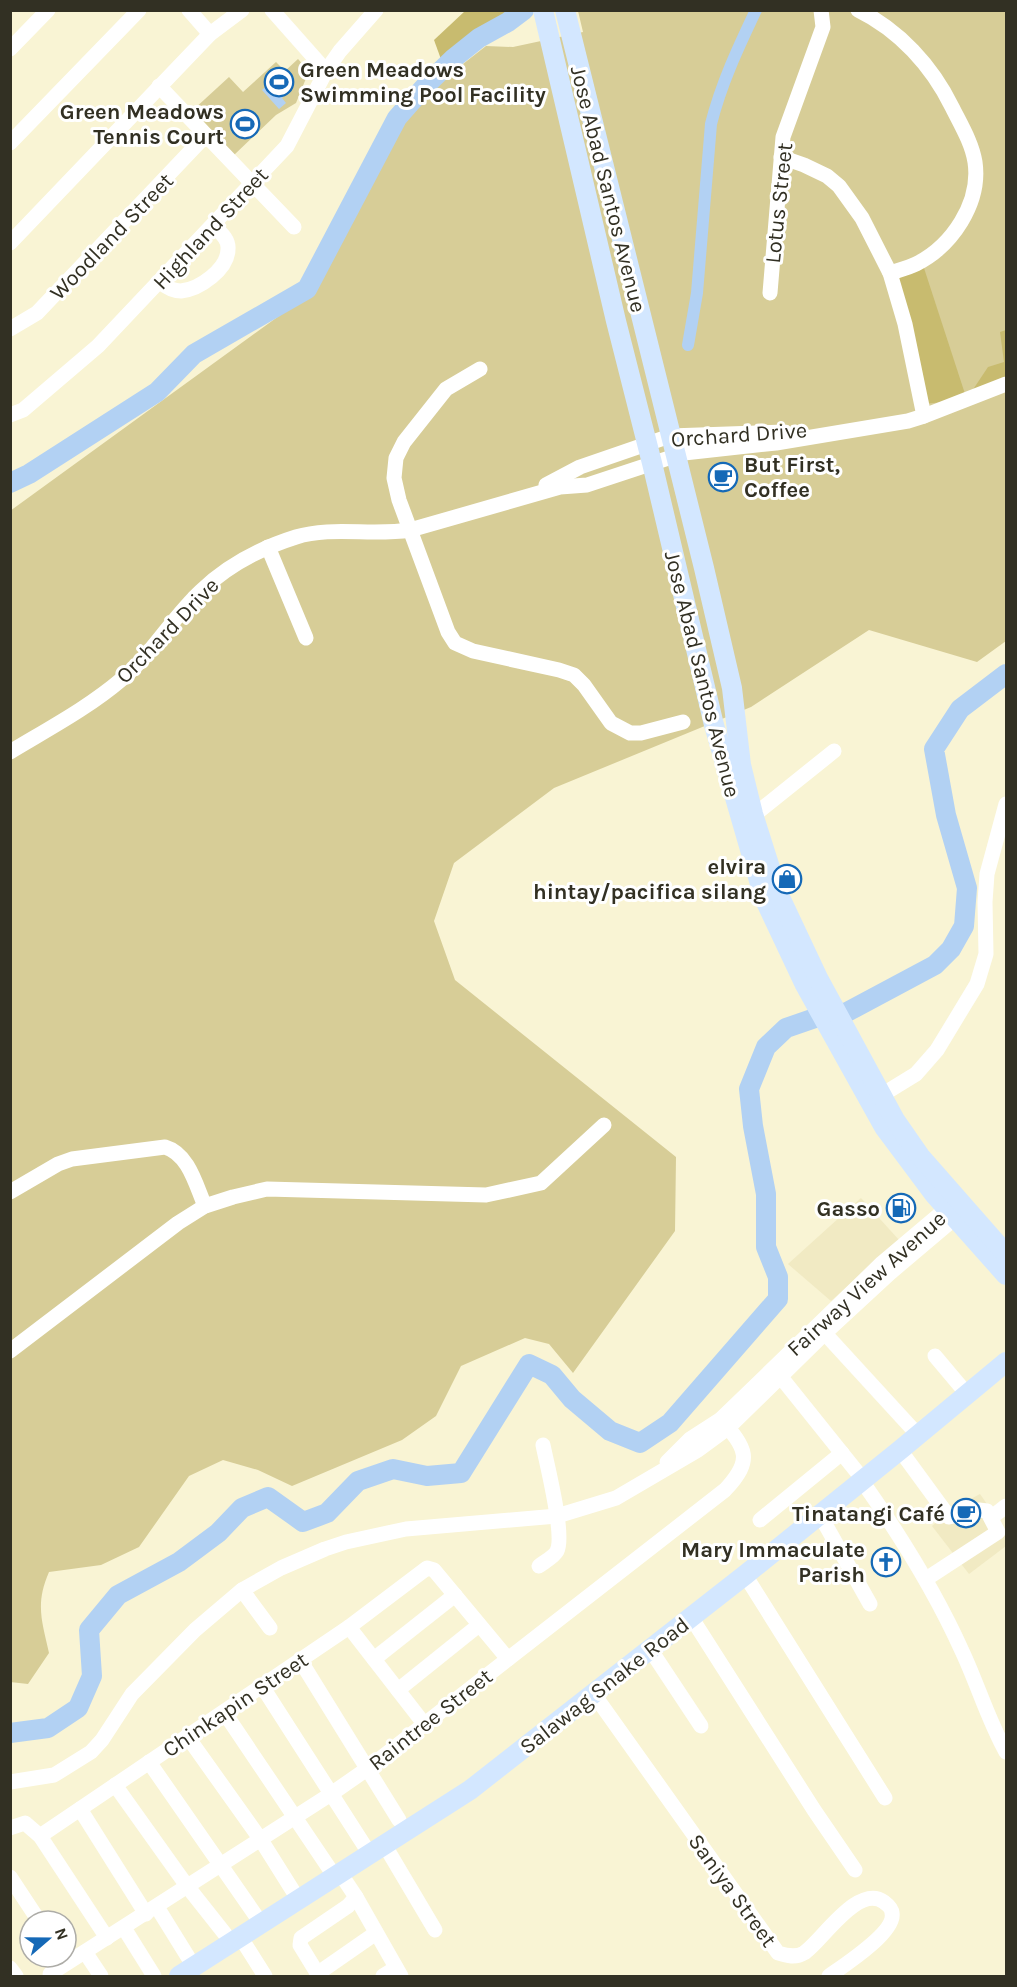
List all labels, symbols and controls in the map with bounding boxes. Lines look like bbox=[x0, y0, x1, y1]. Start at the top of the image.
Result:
place label: Green Meadows Swimming Pool Facility bbox=[300, 57, 546, 108]
street label: Jose Abad Santos Avenue bbox=[565, 63, 651, 315]
sports icon: Green Meadows Swimming Pool Facility bbox=[263, 66, 295, 98]
place label: Green Meadows Tennis Court bbox=[60, 99, 224, 150]
sports icon: Green Meadows Tennis Court bbox=[229, 108, 261, 140]
street label: Lotus Street bbox=[760, 142, 798, 265]
street label: Highland Street bbox=[148, 162, 274, 295]
street label: Woodland Street bbox=[45, 168, 179, 306]
street label: Orchard Drive bbox=[670, 417, 808, 453]
place label: But First, Coffee bbox=[744, 452, 840, 503]
cafe icon: But First, Coffee bbox=[707, 461, 739, 493]
street label: Jose Abad Santos Avenue bbox=[659, 548, 745, 800]
street label: Orchard Drive bbox=[111, 573, 224, 689]
place label: elvira hintay/pacifica silang bbox=[533, 854, 766, 905]
shop icon: elvira hintay/pacifica silang bbox=[771, 863, 803, 895]
fuel station icon: Gasso bbox=[885, 1192, 917, 1224]
place label: Gasso bbox=[817, 1196, 880, 1222]
street label: Fairway View Avenue bbox=[782, 1206, 952, 1362]
cafe icon: Tinatangi Café bbox=[950, 1497, 982, 1529]
place label: Tinatangi Café bbox=[792, 1501, 945, 1527]
place label: Mary Immaculate Parish bbox=[681, 1537, 865, 1588]
church icon: Mary Immaculate Parish bbox=[870, 1546, 902, 1578]
street label: Salawag Snake Road bbox=[515, 1612, 694, 1760]
street label: Chinkapin Street bbox=[158, 1647, 313, 1763]
street label: Raintree Street bbox=[364, 1663, 498, 1776]
street label: Saniya Street bbox=[683, 1829, 782, 1952]
north arrow bbox=[18, 1909, 78, 1969]
text: N bbox=[51, 1925, 73, 1943]

